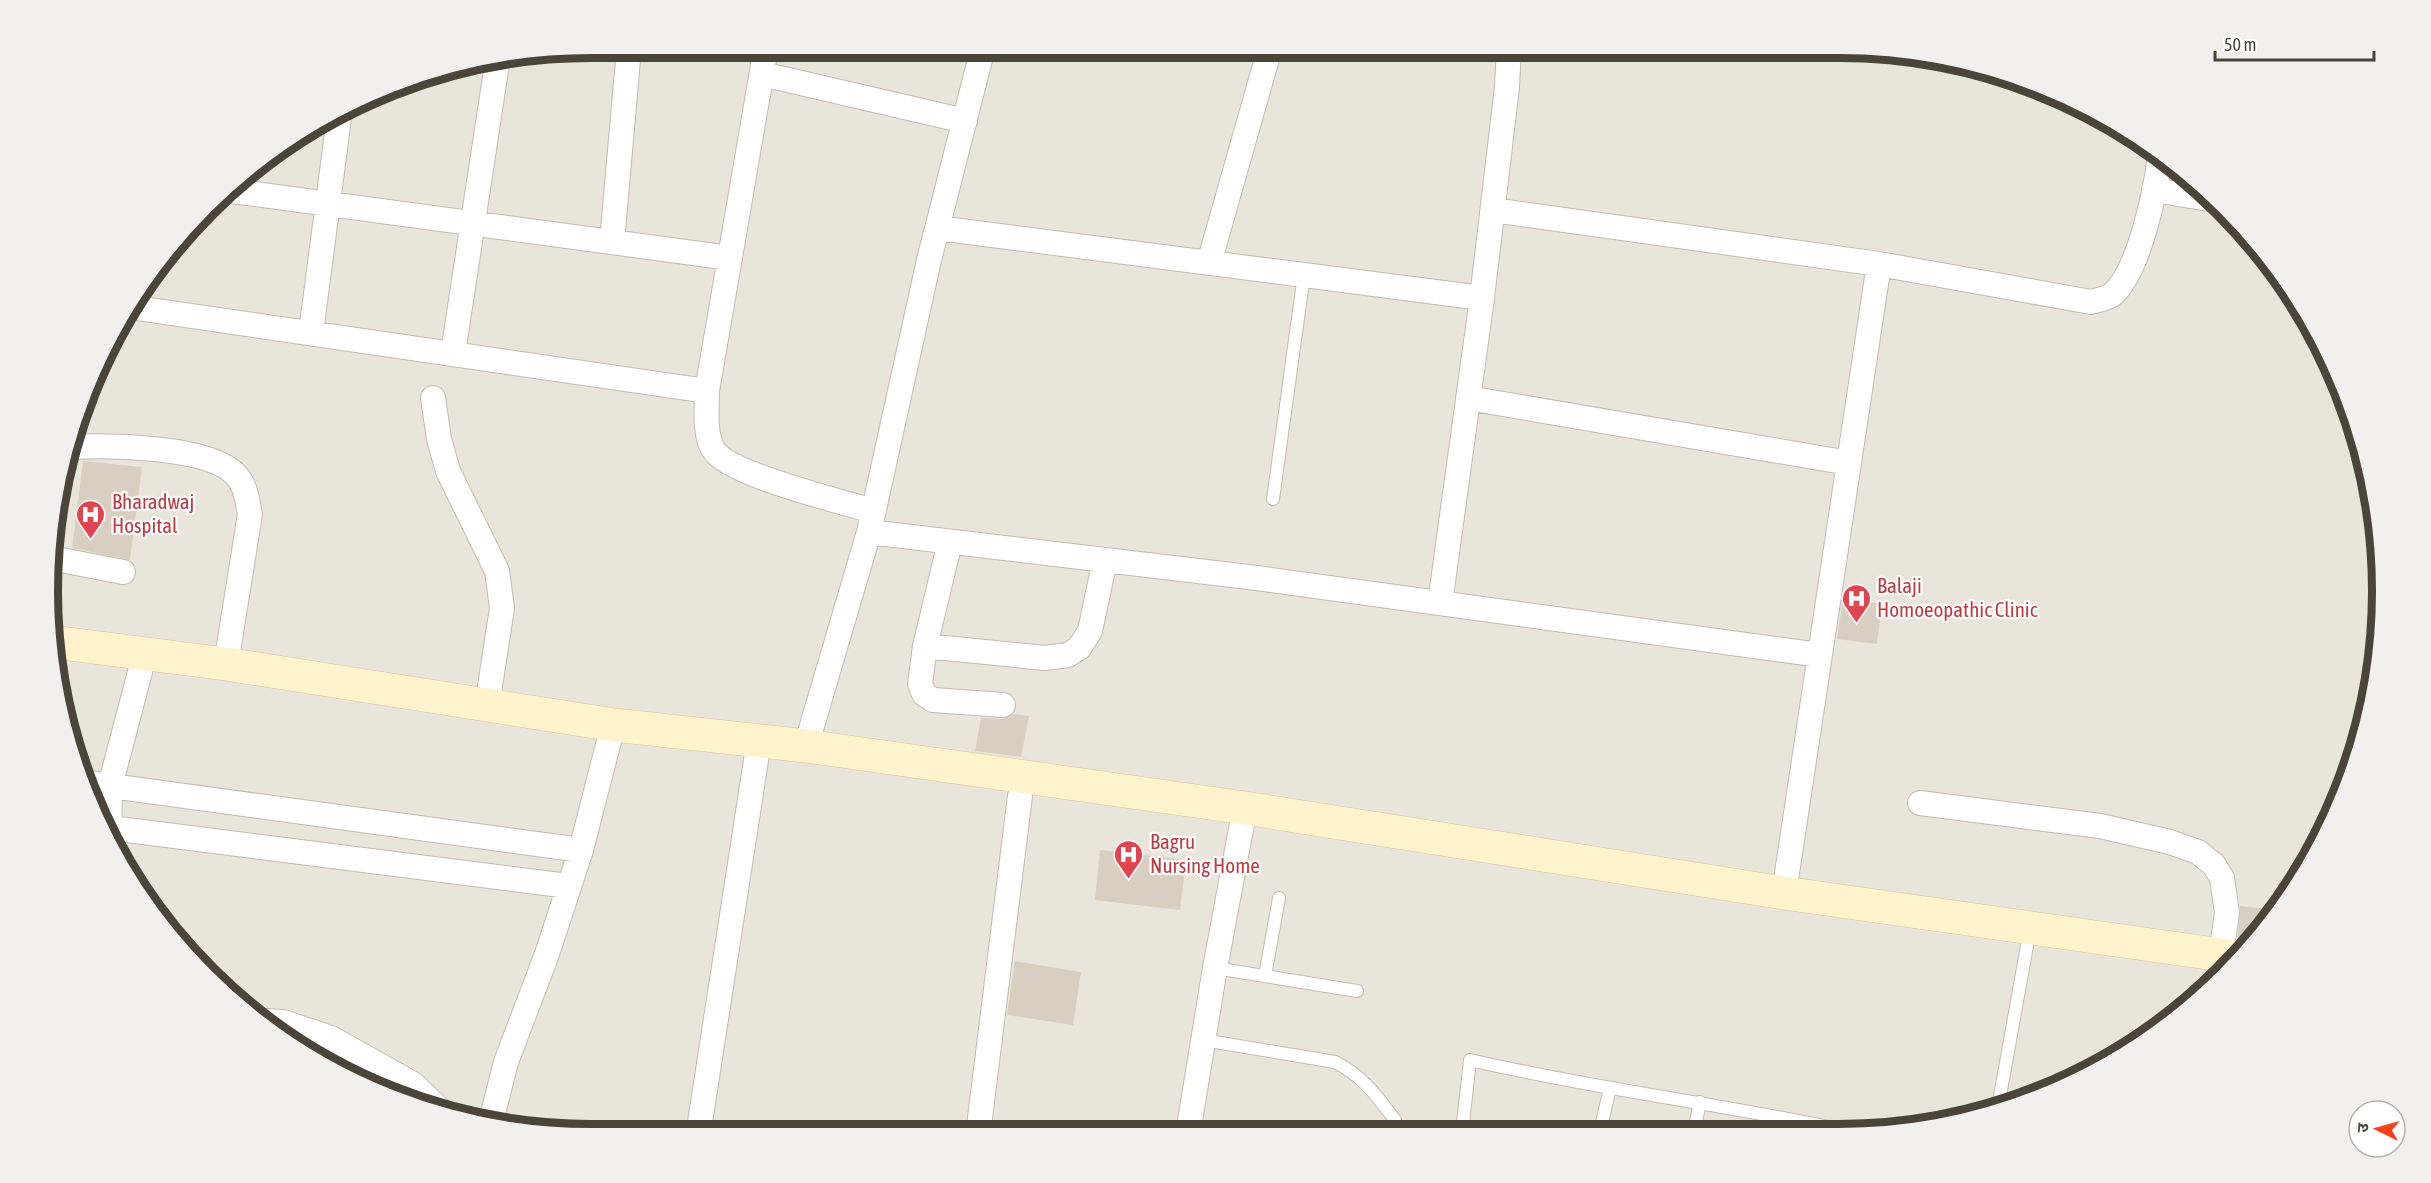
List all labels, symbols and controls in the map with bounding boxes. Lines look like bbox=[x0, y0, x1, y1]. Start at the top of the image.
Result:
scale bar bbox=[2215, 24, 2374, 62]
text: 50 m bbox=[2224, 34, 2256, 55]
place label: Bharadwaj Hospital bbox=[112, 489, 194, 537]
hospital icon: Bharadwaj Hospital bbox=[75, 498, 107, 540]
place label: Balaji Homoeopathic Clinic bbox=[1877, 573, 2038, 621]
hospital icon: Balaji Homoeopathic Clinic bbox=[1840, 582, 1872, 624]
place label: Bagru Nursing Home bbox=[1150, 829, 1260, 877]
hospital icon: Bagru Nursing Home bbox=[1113, 838, 1145, 880]
north arrow bbox=[2347, 1099, 2407, 1159]
text: उ bbox=[2353, 1122, 2371, 1133]

